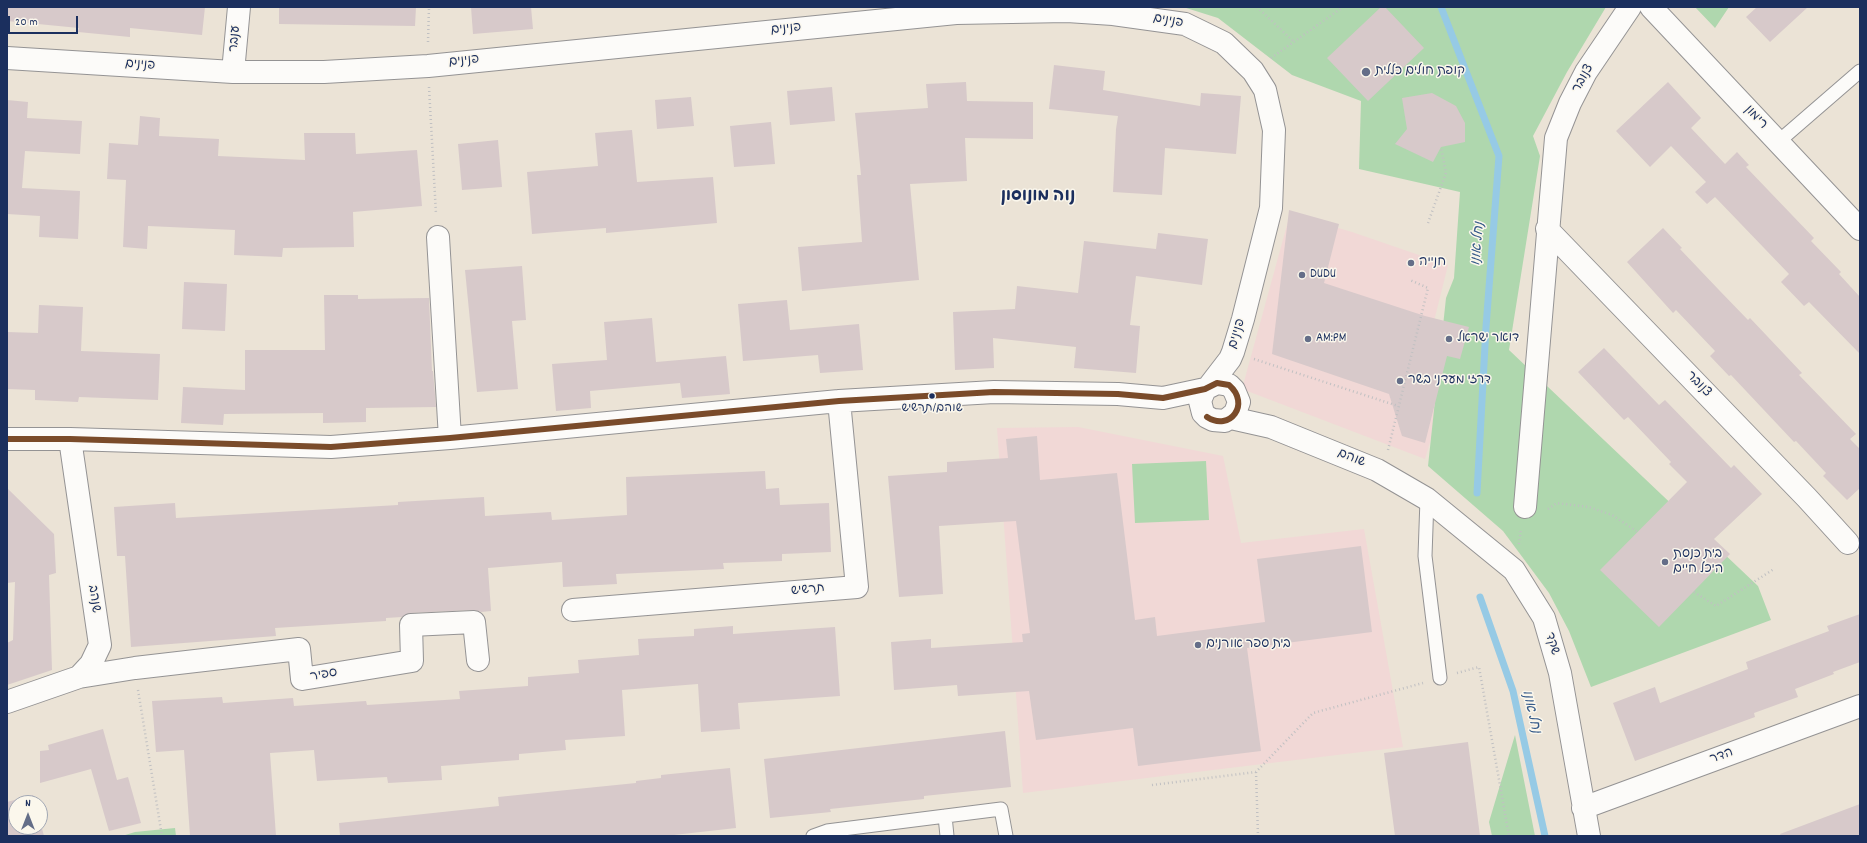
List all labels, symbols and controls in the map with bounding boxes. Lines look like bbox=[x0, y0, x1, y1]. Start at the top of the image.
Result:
scale bar bbox=[10, 8, 80, 34]
street label: פנינים bbox=[1152, 12, 1184, 32]
text: 20 m bbox=[15, 14, 38, 31]
street label: פנינים bbox=[770, 21, 802, 39]
street label: ענבר bbox=[227, 25, 245, 53]
street label: פנינים bbox=[448, 53, 480, 71]
street label: פנינים bbox=[124, 57, 156, 75]
street label: צנובר bbox=[1570, 62, 1598, 96]
place label: קופת חולים כללית bbox=[1375, 64, 1465, 80]
marker: קופת חולים כללית bbox=[1360, 66, 1372, 78]
street label: רימון bbox=[1740, 103, 1770, 133]
district label: נוה מונוסון bbox=[1001, 188, 1075, 208]
water label: נחל אונו bbox=[1469, 221, 1489, 267]
place label: חנייה bbox=[1419, 255, 1446, 271]
marker: חנייה bbox=[1406, 258, 1416, 268]
place label: DUDU bbox=[1310, 267, 1336, 283]
marker: DUDU bbox=[1297, 270, 1307, 280]
street label: פנינים bbox=[1226, 317, 1250, 351]
place label: AM:PM bbox=[1316, 331, 1346, 347]
place label: דואר ישראל bbox=[1457, 331, 1519, 347]
marker: AM:PM bbox=[1303, 334, 1313, 344]
marker: דואר ישראל bbox=[1444, 334, 1454, 344]
street label: צנובר bbox=[1682, 369, 1714, 401]
place label: דרזי מעדני בשר bbox=[1408, 373, 1491, 389]
marker: דרזי מעדני בשר bbox=[1395, 376, 1405, 386]
marker: שוהם/תרשיש bbox=[927, 391, 937, 401]
place label: שוהם/תרשיש bbox=[901, 402, 963, 416]
street label: שוהם bbox=[1335, 446, 1367, 472]
place label: בית כנסת היכל חיים bbox=[1673, 547, 1723, 578]
marker: בית כנסת היכל חיים bbox=[1660, 557, 1670, 567]
street label: תרשיש bbox=[790, 582, 826, 600]
street label: שנהב bbox=[83, 584, 103, 614]
street label: שקד bbox=[1540, 631, 1562, 657]
place label: בית ספר אורנים bbox=[1206, 637, 1291, 653]
marker: בית ספר אורנים bbox=[1193, 640, 1203, 650]
street label: ספיר bbox=[309, 666, 339, 686]
water label: נחל אונו bbox=[1517, 689, 1543, 735]
street label: הדר bbox=[1708, 746, 1736, 768]
north arrow bbox=[8, 795, 48, 835]
text: N bbox=[25, 796, 31, 812]

